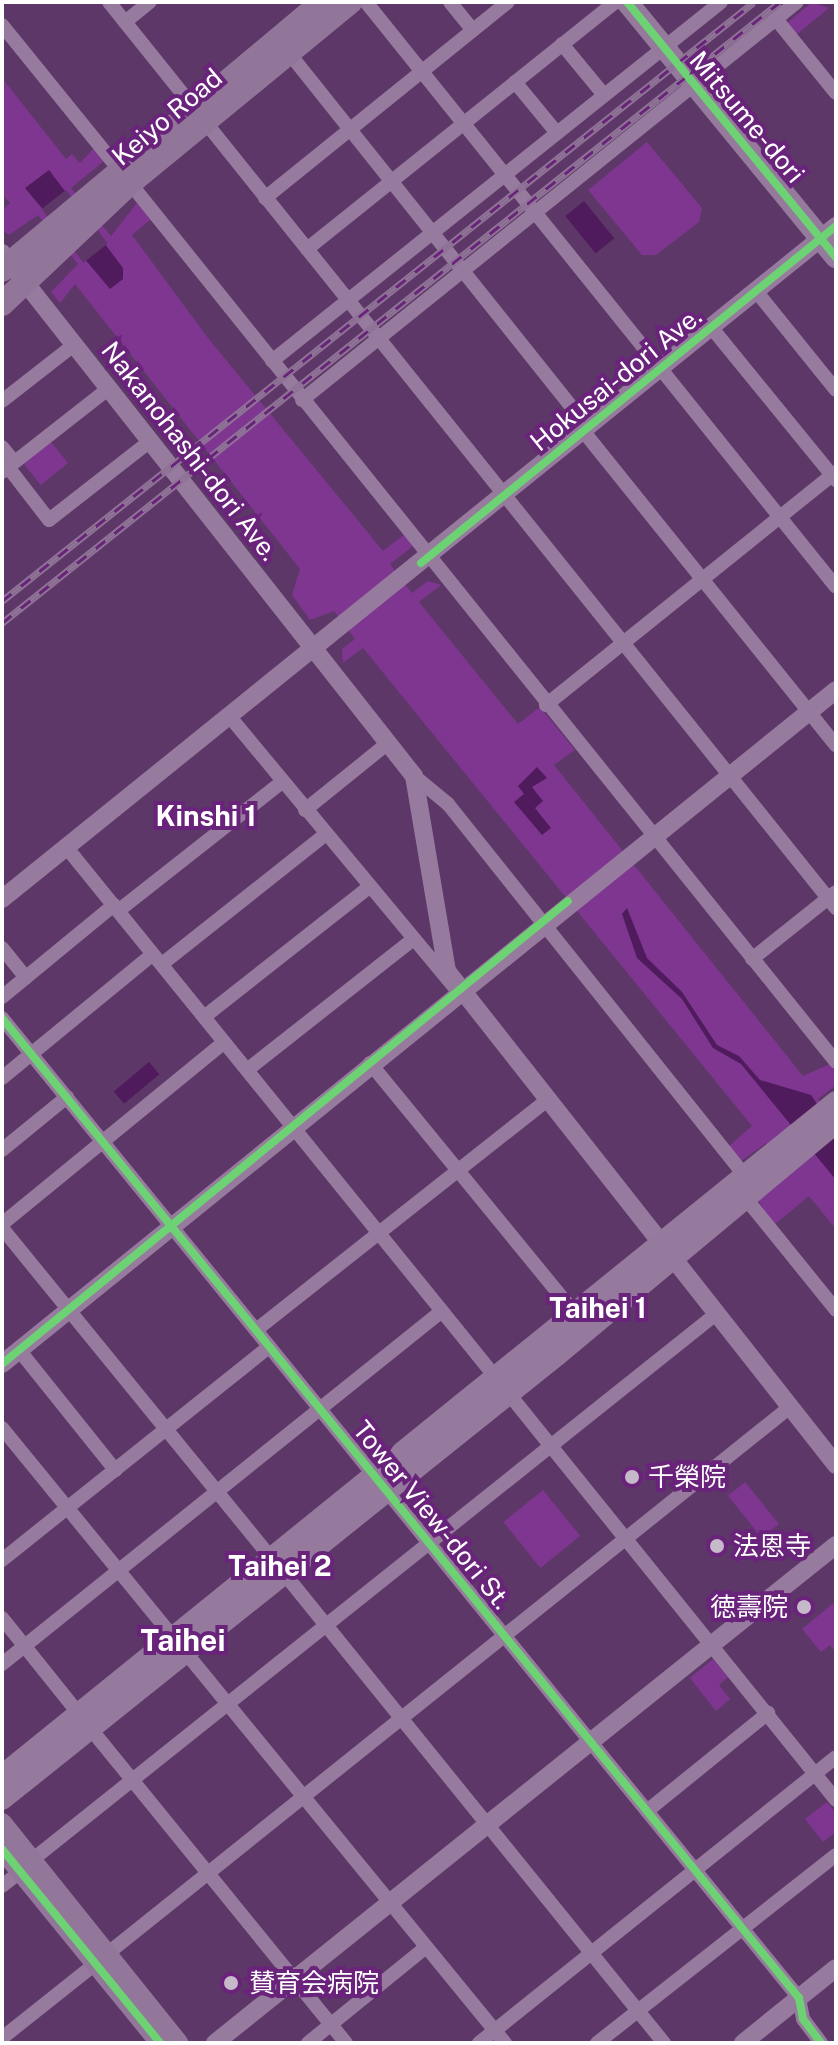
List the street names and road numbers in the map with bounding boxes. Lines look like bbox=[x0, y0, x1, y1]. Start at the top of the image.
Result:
street label: Mitsume-dori bbox=[683, 45, 811, 189]
street label: Keiyo Road bbox=[105, 62, 229, 172]
street label: Hokusai-dori Ave. bbox=[524, 300, 708, 458]
street label: Nakanohashi-dori Ave. bbox=[95, 335, 285, 567]
street label: Tower View-dori St. bbox=[346, 1414, 518, 1616]

